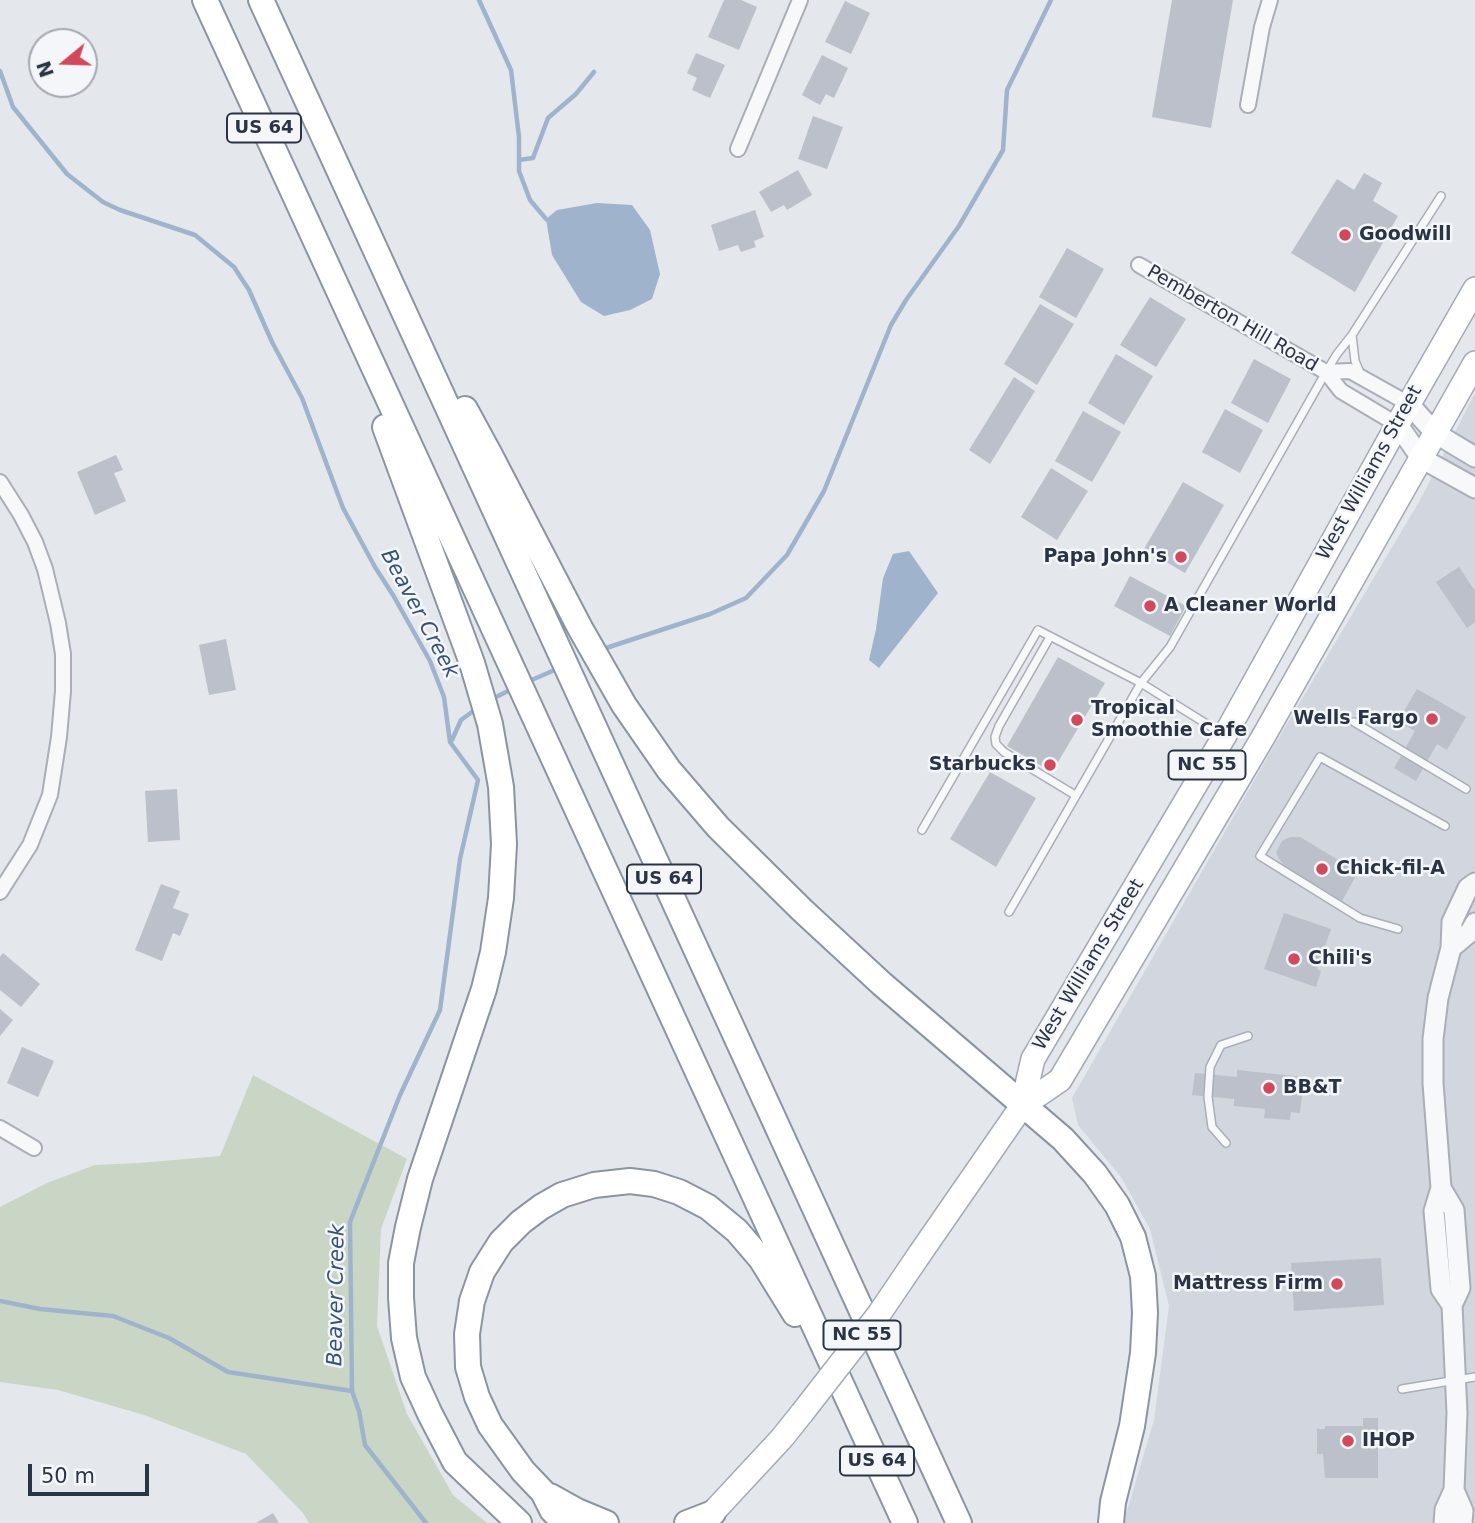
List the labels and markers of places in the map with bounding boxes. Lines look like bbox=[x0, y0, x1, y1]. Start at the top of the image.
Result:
place label: Goodwill bbox=[1359, 224, 1451, 246]
marker: Goodwill bbox=[1337, 227, 1353, 243]
place label: Papa John's bbox=[1043, 546, 1167, 568]
marker: Papa John's bbox=[1173, 549, 1189, 565]
place label: A Cleaner World bbox=[1164, 595, 1337, 617]
marker: A Cleaner World bbox=[1142, 598, 1158, 614]
place label: Tropical Smoothie Cafe bbox=[1091, 698, 1247, 742]
place label: Wells Fargo bbox=[1293, 708, 1418, 730]
marker: Wells Fargo bbox=[1424, 711, 1440, 727]
marker: Tropical Smoothie Cafe bbox=[1069, 712, 1085, 728]
place label: Starbucks bbox=[929, 754, 1036, 776]
marker: Starbucks bbox=[1042, 757, 1058, 773]
place label: Chick-fil-A bbox=[1336, 858, 1445, 880]
marker: Chick-fil-A bbox=[1314, 861, 1330, 877]
place label: Chili's bbox=[1308, 948, 1372, 970]
marker: Chili's bbox=[1286, 951, 1302, 967]
place label: BB&T bbox=[1283, 1077, 1341, 1099]
marker: BB&T bbox=[1261, 1080, 1277, 1096]
place label: Mattress Firm bbox=[1173, 1273, 1323, 1295]
marker: Mattress Firm bbox=[1329, 1276, 1345, 1292]
place label: IHOP bbox=[1362, 1430, 1415, 1452]
marker: IHOP bbox=[1340, 1433, 1356, 1449]

